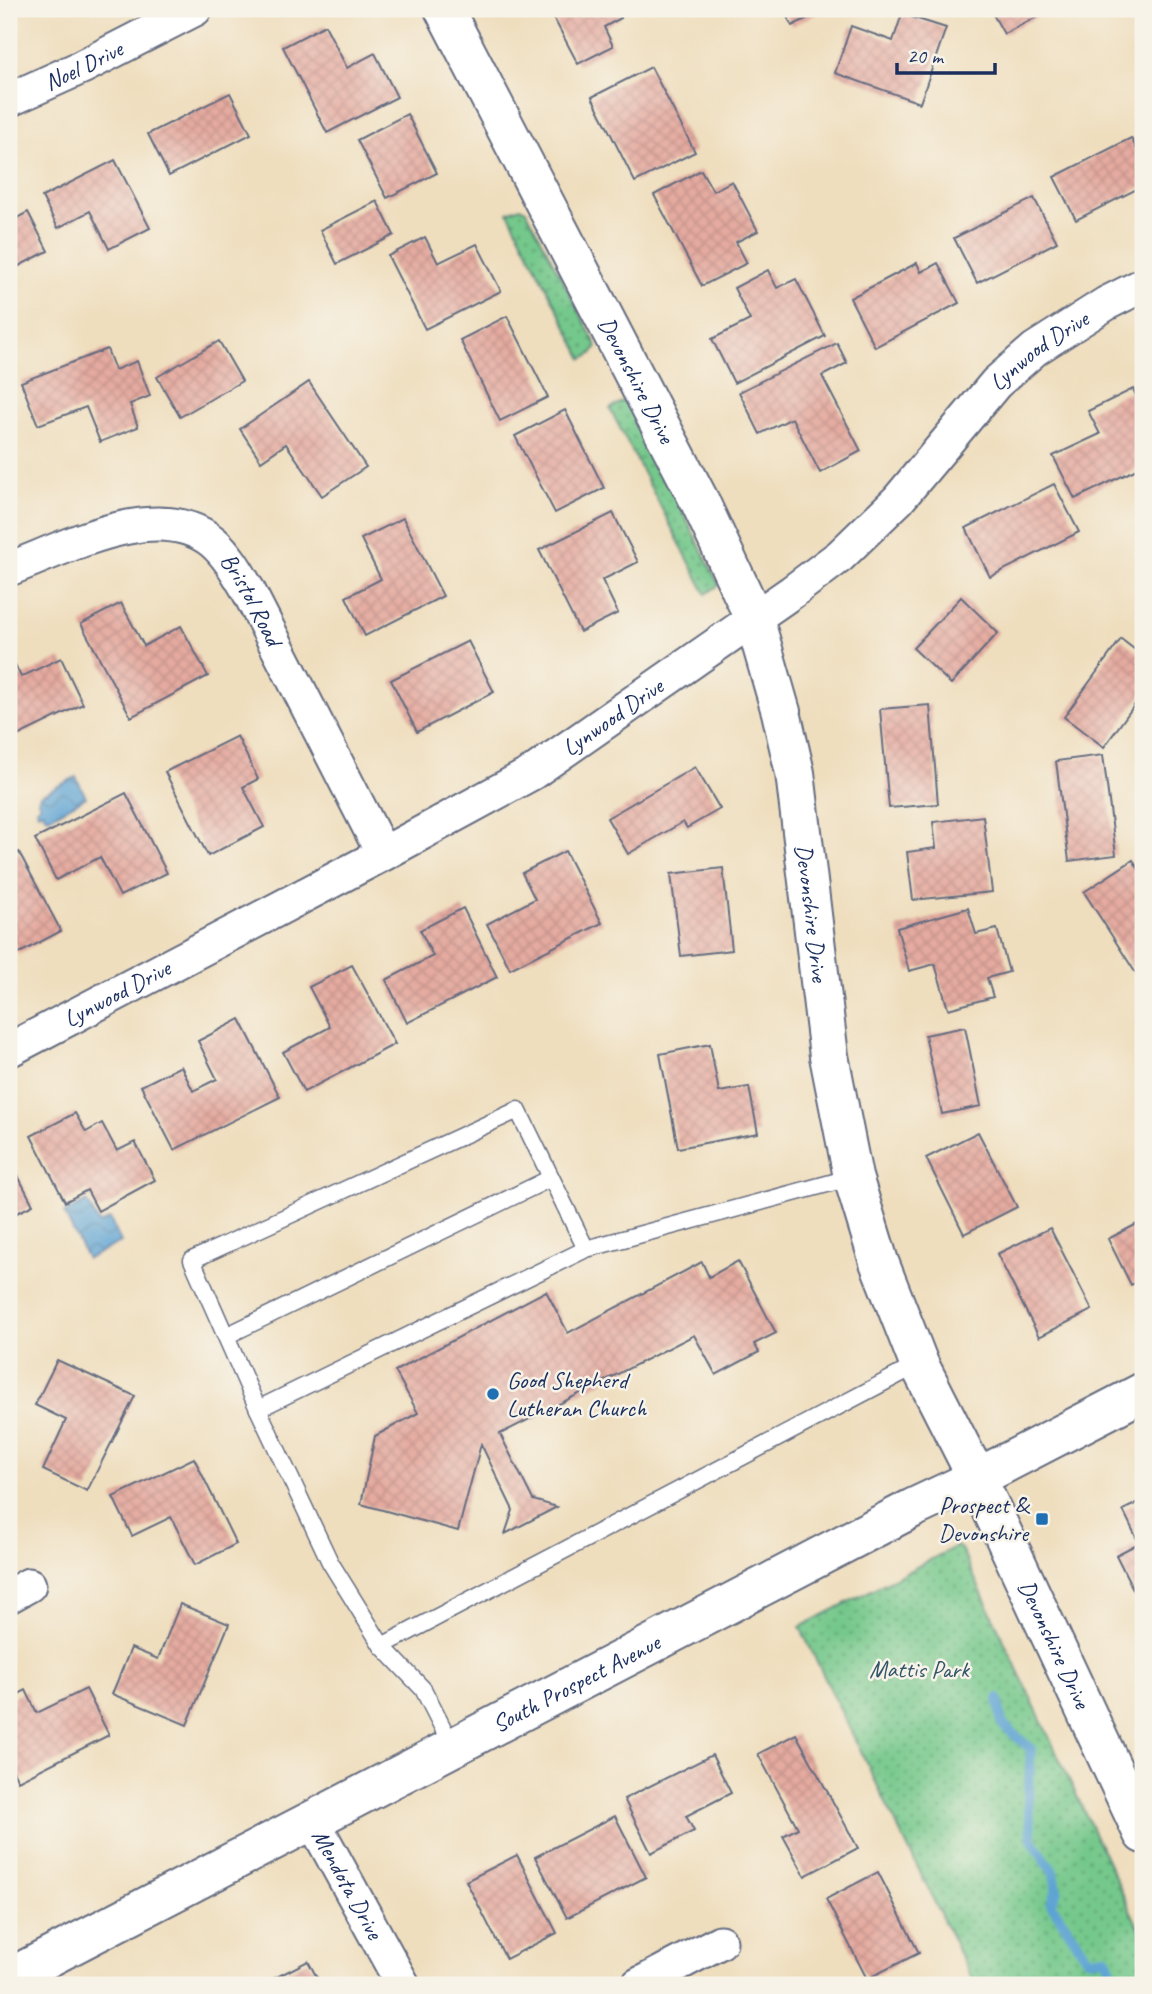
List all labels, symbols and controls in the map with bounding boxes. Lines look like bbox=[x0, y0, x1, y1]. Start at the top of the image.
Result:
scale bar bbox=[897, 32, 995, 76]
street label: Noel Drive bbox=[40, 33, 130, 97]
text: 20 m bbox=[907, 43, 945, 69]
street label: Lynwood Drive bbox=[983, 303, 1096, 397]
street label: Devonshire Drive bbox=[592, 312, 683, 450]
street label: Bristol Road bbox=[214, 547, 290, 654]
street label: Lynwood Drive bbox=[556, 670, 671, 762]
street label: Devonshire Drive bbox=[789, 843, 835, 986]
street label: Lynwood Drive bbox=[59, 952, 177, 1034]
place label: Good Shepherd Lutheran Church bbox=[507, 1365, 647, 1423]
marker: Good Shepherd Lutheran Church bbox=[485, 1386, 501, 1402]
place label: Prospect & Devonshire bbox=[939, 1490, 1030, 1548]
marker: Prospect & Devonshire bbox=[1034, 1511, 1050, 1527]
street label: Devonshire Drive bbox=[1012, 1575, 1098, 1715]
street label: South Prospect Avenue bbox=[487, 1626, 667, 1739]
park label: Mattis Park bbox=[869, 1654, 971, 1684]
street label: Mendota Drive bbox=[305, 1824, 391, 1946]

